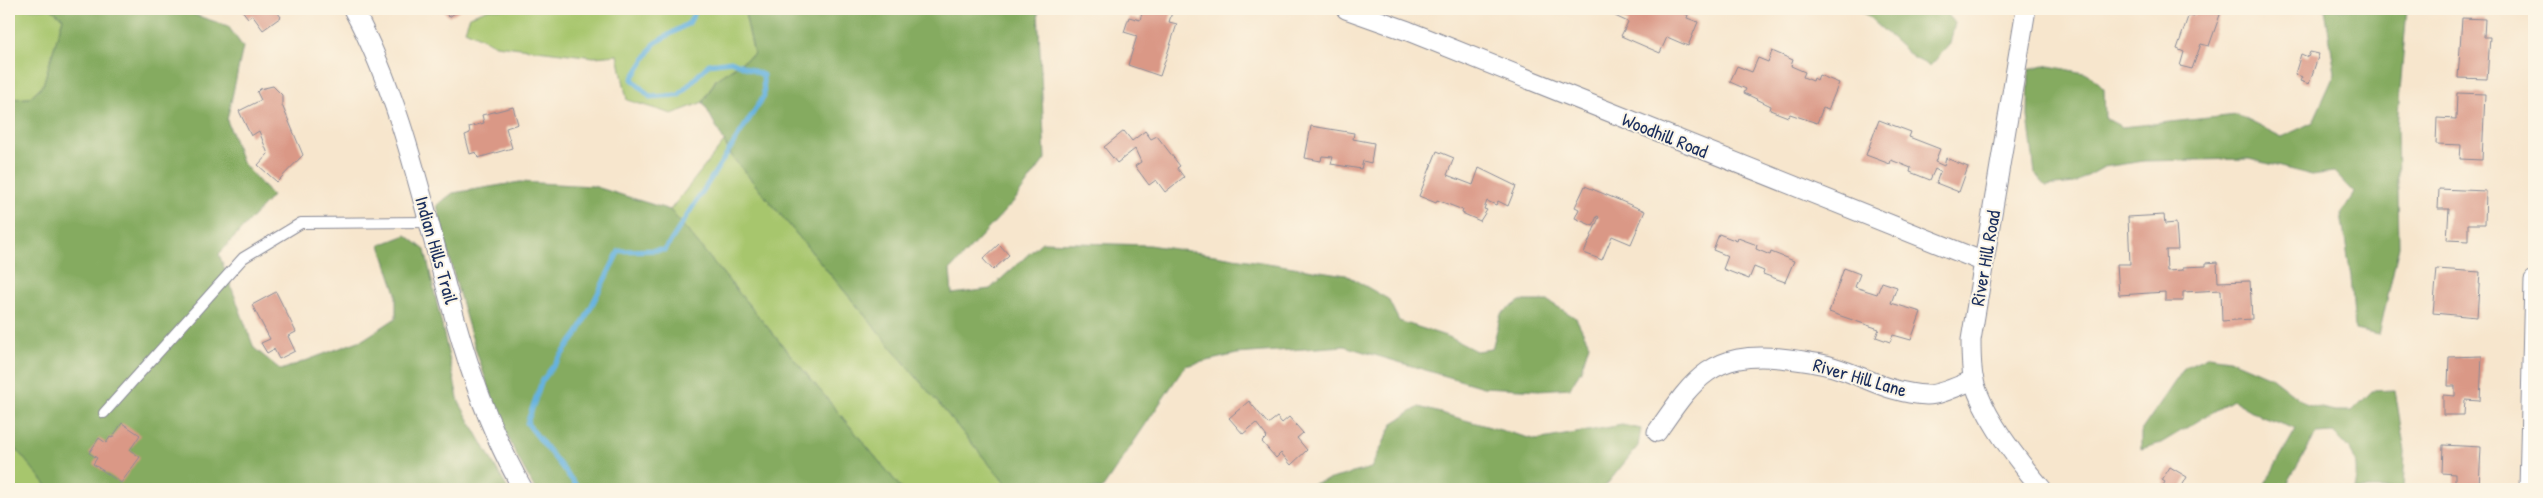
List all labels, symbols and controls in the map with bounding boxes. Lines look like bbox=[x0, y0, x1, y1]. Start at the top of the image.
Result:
street label: Woodhill Road bbox=[1618, 106, 1712, 164]
street label: Indian Hills Trail bbox=[409, 193, 465, 308]
street label: River Hill Road bbox=[1964, 208, 2006, 308]
street label: River Hill Lane bbox=[1810, 351, 1910, 403]

